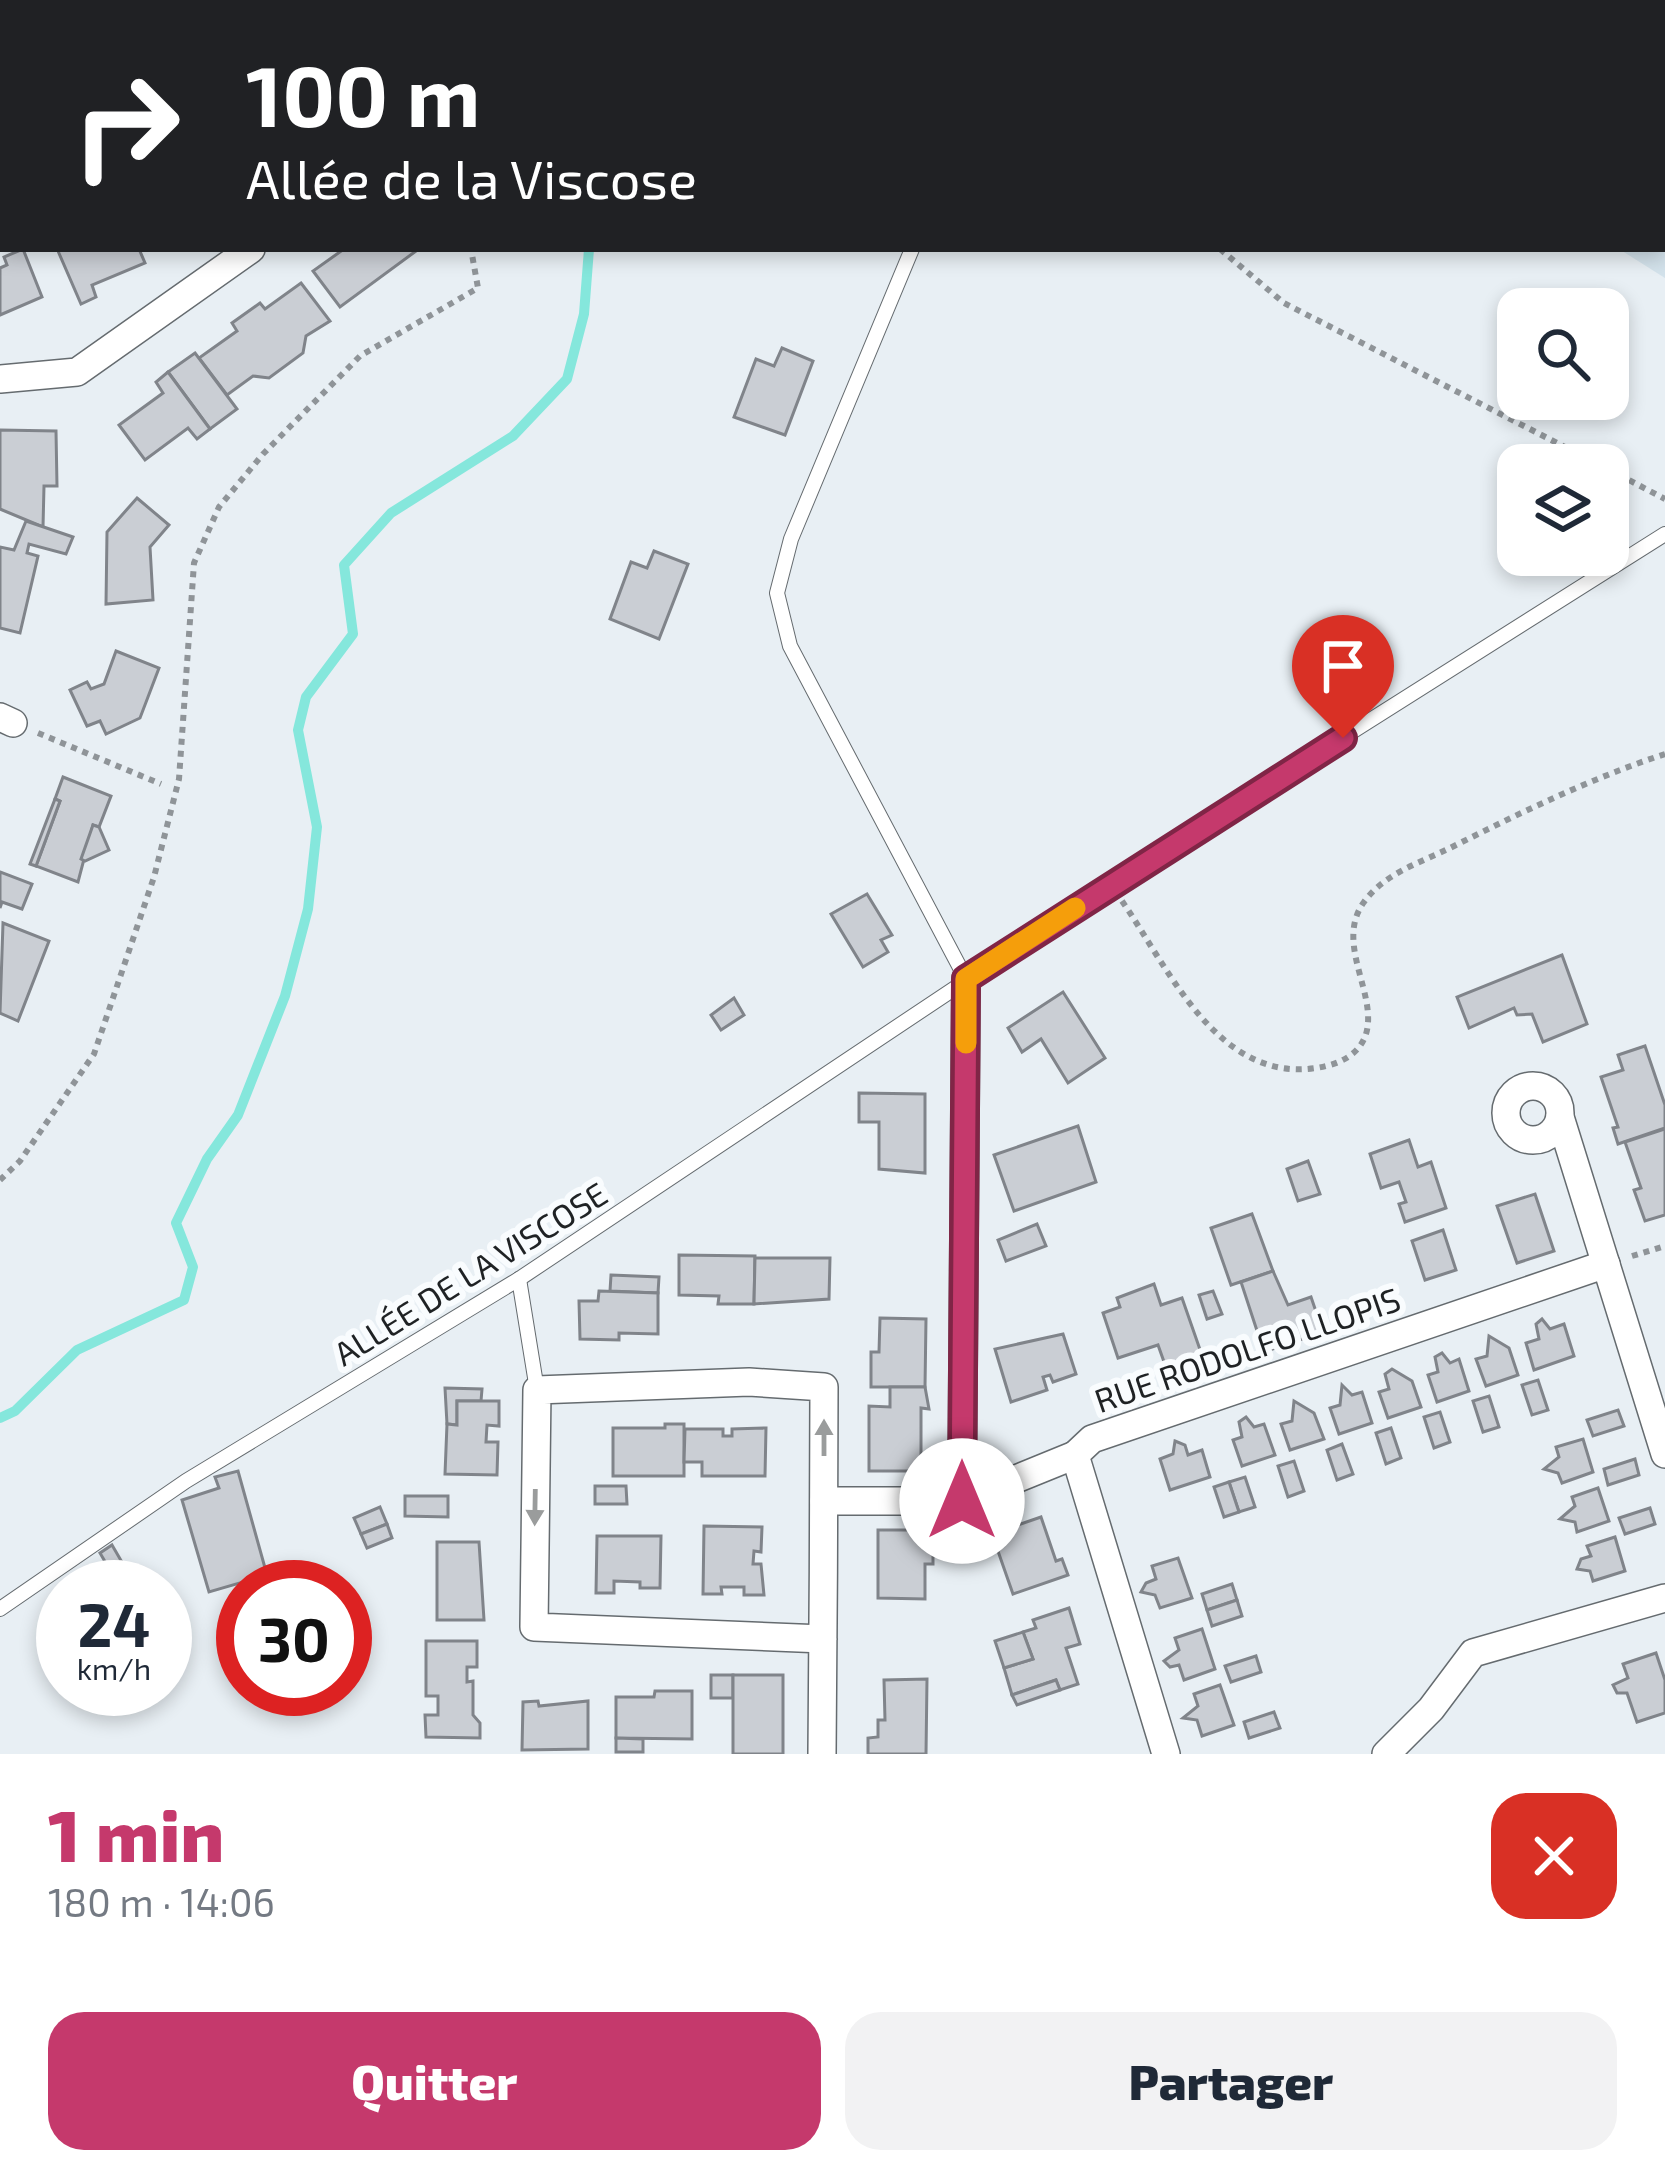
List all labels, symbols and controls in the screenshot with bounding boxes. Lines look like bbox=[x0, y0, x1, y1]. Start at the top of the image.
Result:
text: 100 m bbox=[246, 43, 480, 144]
icon: right bbox=[48, 48, 204, 204]
text: Allée de la Viscose bbox=[246, 145, 697, 210]
map controls bbox=[1497, 288, 1629, 576]
button: search bbox=[1497, 288, 1629, 420]
button: layers bbox=[1497, 444, 1629, 576]
pin bbox=[1292, 615, 1394, 738]
icon: arrive bbox=[1310, 633, 1376, 699]
street label: ALLÉE DE LA VISCOSE bbox=[326, 1173, 614, 1373]
street label: RUE RODOLFO LLOPIS bbox=[1089, 1278, 1405, 1420]
one-way arrow bbox=[814, 1418, 834, 1456]
position arrow bbox=[899, 1438, 1025, 1564]
one-way arrow bbox=[526, 1489, 545, 1527]
speed limit sign: 30 bbox=[216, 1560, 372, 1716]
text: 24 bbox=[77, 1587, 151, 1659]
text: km/h bbox=[77, 1650, 151, 1686]
text: 1 min bbox=[48, 1790, 224, 1876]
button: close bbox=[1491, 1793, 1617, 1919]
text: 180 m · 14:06 bbox=[48, 1878, 275, 1925]
button: Quitter bbox=[48, 2012, 821, 2150]
button: Partager bbox=[845, 2012, 1617, 2150]

